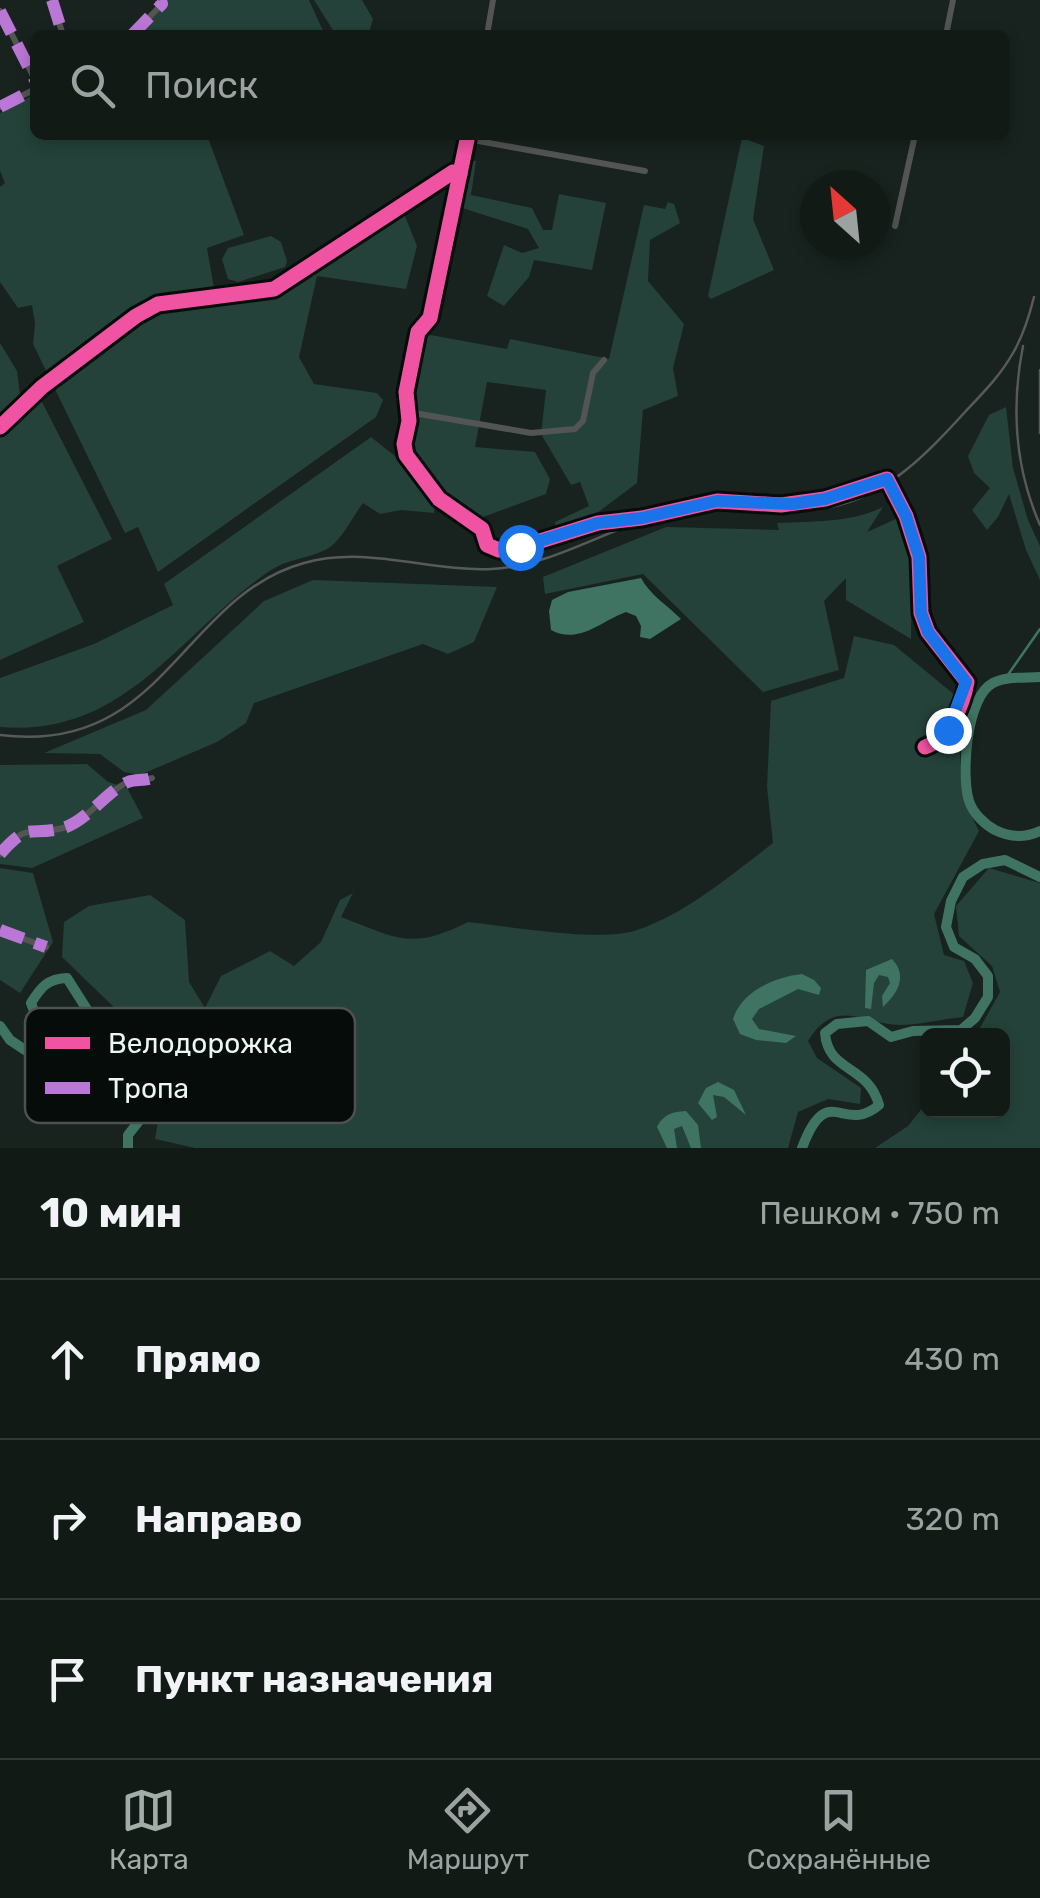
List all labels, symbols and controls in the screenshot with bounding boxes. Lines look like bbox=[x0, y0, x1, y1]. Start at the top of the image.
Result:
search box bbox=[30, 30, 1010, 140]
icon: search bbox=[65, 58, 120, 113]
text: Поиск bbox=[145, 62, 258, 108]
north arrow bbox=[800, 170, 890, 260]
route start bbox=[498, 525, 544, 571]
route end bbox=[926, 708, 972, 754]
legend bbox=[25, 1008, 355, 1123]
text: Велодорожка bbox=[108, 1027, 293, 1060]
map controls bbox=[920, 1028, 1010, 1118]
button: locate bbox=[920, 1028, 1010, 1118]
text: Тропа bbox=[108, 1072, 189, 1105]
text: 10 мин bbox=[40, 1188, 182, 1238]
text: Пешком · 750 m bbox=[759, 1194, 1000, 1232]
icon: ahead bbox=[40, 1332, 95, 1387]
text: Прямо bbox=[135, 1336, 261, 1382]
text: 430 m bbox=[904, 1340, 1000, 1378]
icon: right bbox=[40, 1492, 95, 1547]
text: Направо bbox=[135, 1496, 302, 1542]
text: 320 m bbox=[905, 1500, 1000, 1538]
icon: arrive bbox=[40, 1652, 95, 1707]
text: Пункт назначения bbox=[135, 1656, 494, 1702]
tab: Карта bbox=[109, 1783, 189, 1876]
tab: Маршрут bbox=[407, 1783, 529, 1876]
tab: Сохранённые bbox=[747, 1783, 931, 1876]

